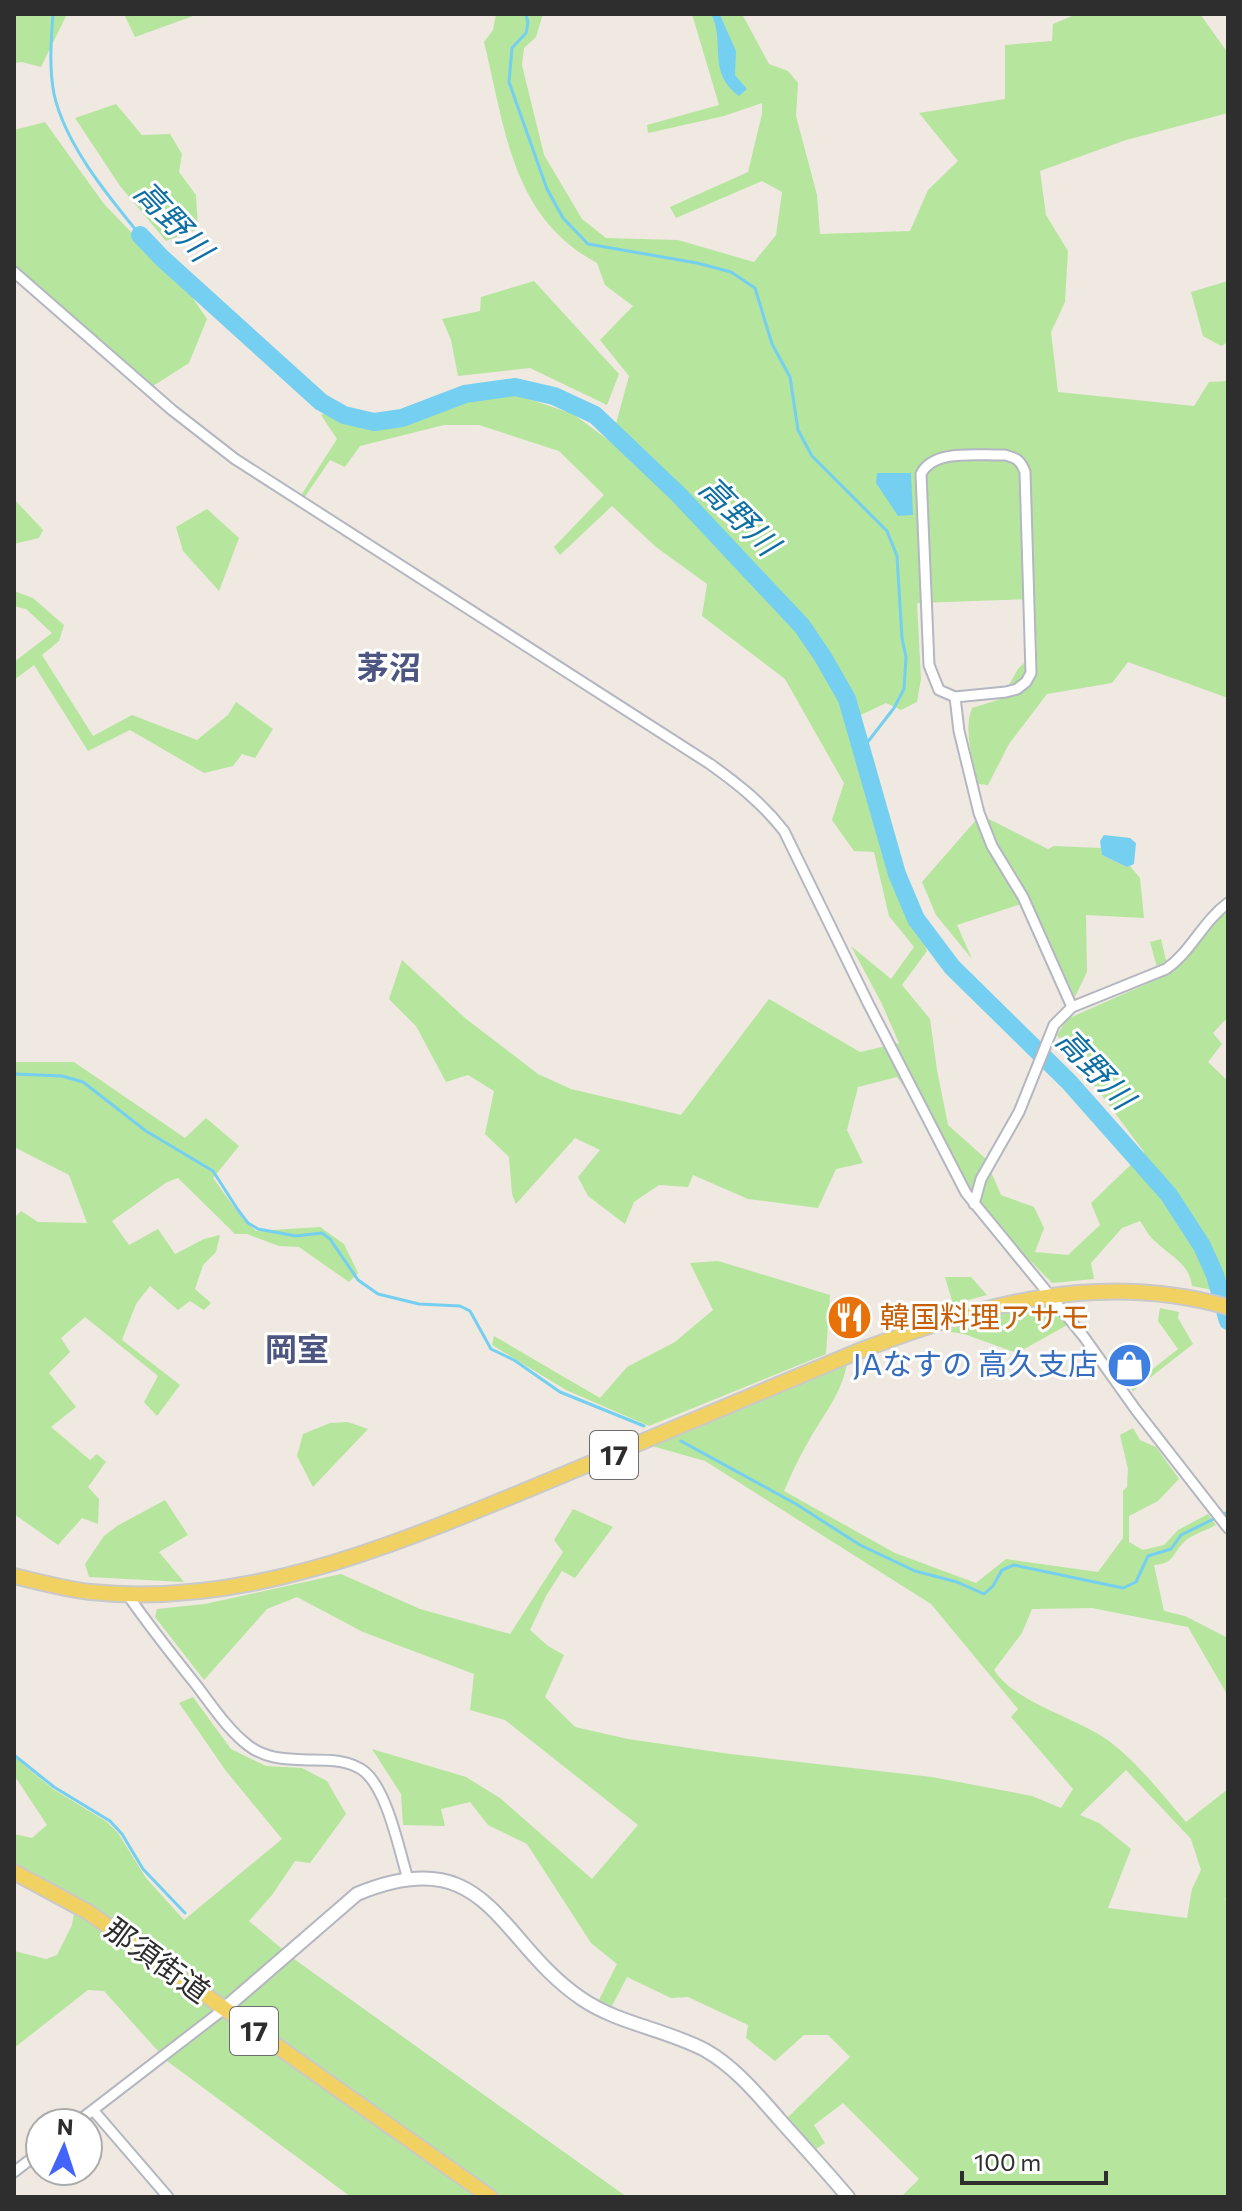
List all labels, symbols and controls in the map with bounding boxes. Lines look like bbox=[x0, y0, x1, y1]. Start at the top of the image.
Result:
water label: 高野川 bbox=[127, 171, 224, 271]
water label: 高野川 bbox=[692, 466, 791, 565]
district label: 茅沼 bbox=[357, 646, 421, 686]
water label: 高野川 bbox=[1049, 1019, 1146, 1119]
restaurant icon: 韓国料理アサモ bbox=[825, 1294, 873, 1342]
place label: 韓国料理アサモ bbox=[880, 1297, 1090, 1334]
district label: 岡室 bbox=[265, 1328, 329, 1368]
shop icon: JAなすの 高久支店 bbox=[1105, 1341, 1153, 1389]
place label: JAなすの 高久支店 bbox=[853, 1344, 1098, 1381]
road number: 17 bbox=[590, 1431, 638, 1479]
street label: 那須街道 bbox=[99, 1909, 218, 2009]
road number: 17 bbox=[230, 2007, 278, 2055]
north arrow bbox=[24, 2107, 104, 2187]
text: N bbox=[56, 2113, 74, 2140]
scale bar bbox=[962, 2135, 1106, 2185]
text: 100 m bbox=[974, 2147, 1041, 2176]

